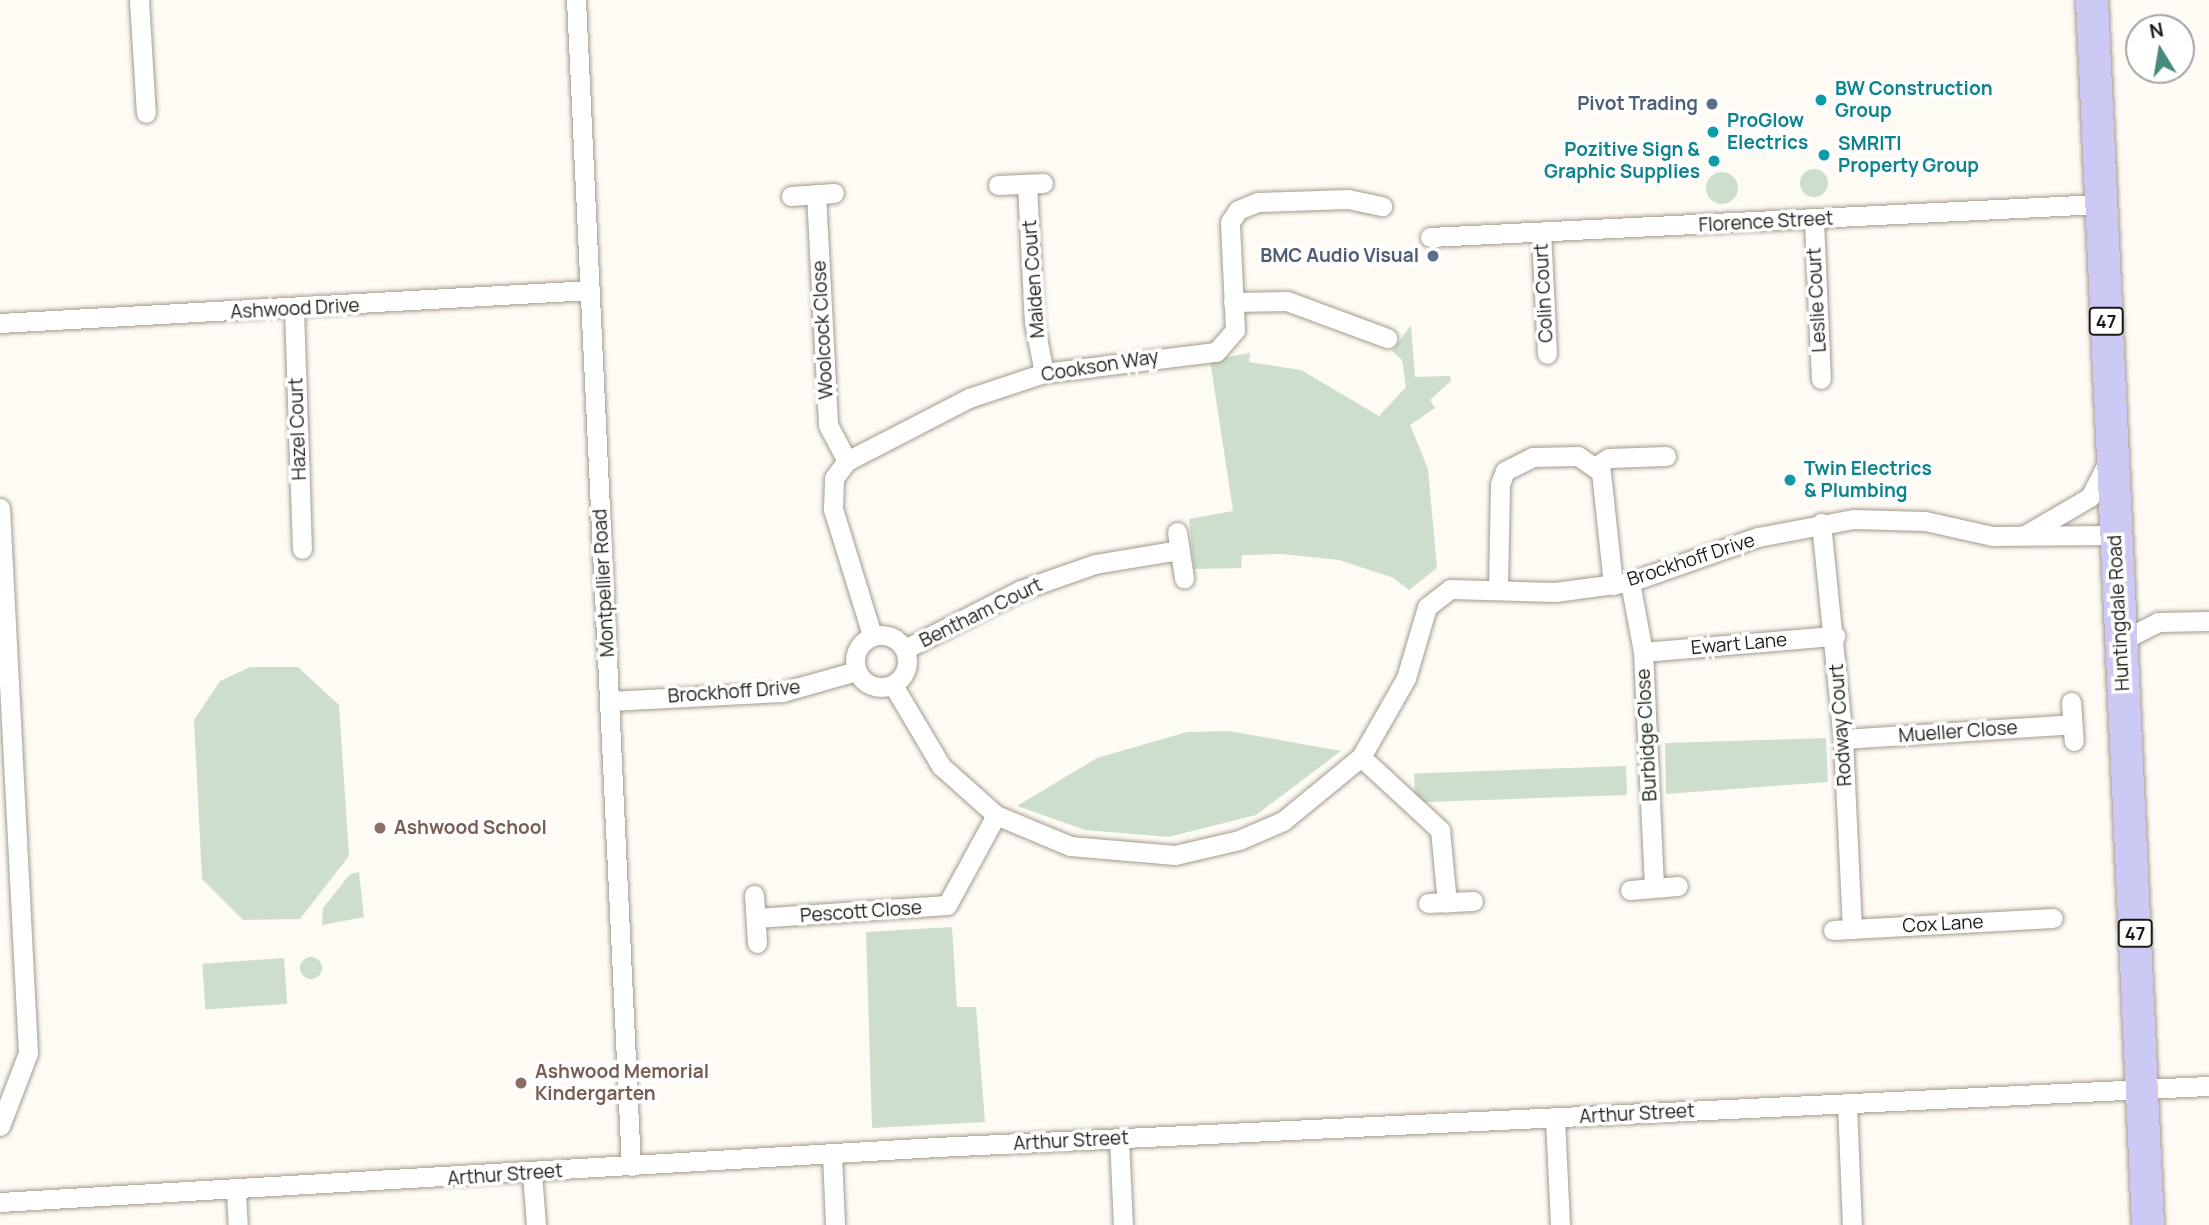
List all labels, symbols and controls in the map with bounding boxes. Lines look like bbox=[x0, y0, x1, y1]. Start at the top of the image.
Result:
north arrow bbox=[2125, 14, 2195, 84]
text: N bbox=[2147, 16, 2166, 44]
place label: BW Construction Group bbox=[1835, 78, 1993, 122]
marker: BW Construction Group bbox=[1813, 92, 1829, 108]
place label: Pivot Trading bbox=[1577, 93, 1698, 115]
marker: Pivot Trading bbox=[1704, 96, 1720, 112]
place label: ProGlow Electrics bbox=[1727, 110, 1808, 154]
marker: ProGlow Electrics bbox=[1705, 124, 1721, 140]
place label: SMRITI Property Group bbox=[1838, 133, 1979, 177]
place label: Pozitive Sign & Graphic Supplies bbox=[1544, 139, 1700, 183]
marker: SMRITI Property Group bbox=[1816, 147, 1832, 163]
marker: Pozitive Sign & Graphic Supplies bbox=[1706, 153, 1722, 169]
street label: Florence Street bbox=[1698, 207, 1834, 237]
street label: Maiden Court bbox=[1018, 219, 1050, 339]
street label: Colin Court bbox=[1530, 243, 1558, 343]
place label: BMC Audio Visual bbox=[1260, 245, 1419, 267]
street label: Leslie Court bbox=[1803, 247, 1831, 353]
marker: BMC Audio Visual bbox=[1425, 248, 1441, 264]
street label: Woolcock Close bbox=[808, 260, 838, 400]
street label: Ashwood Drive bbox=[230, 294, 360, 324]
road number: 47 bbox=[2088, 306, 2124, 335]
street label: Cookson Way bbox=[1040, 345, 1160, 387]
street label: Hazel Court bbox=[285, 377, 311, 481]
place label: Twin Electrics & Plumbing bbox=[1804, 458, 1932, 502]
marker: Twin Electrics & Plumbing bbox=[1782, 472, 1798, 488]
street label: Montpellier Road bbox=[589, 508, 619, 658]
street label: Brockhoff Drive bbox=[1624, 529, 1758, 591]
street label: Huntingdale Road bbox=[2104, 534, 2134, 692]
street label: Bentham Court bbox=[916, 573, 1046, 653]
street label: Ewart Lane bbox=[1690, 628, 1788, 660]
street label: Rodway Court bbox=[1825, 663, 1857, 787]
street label: Burbidge Close bbox=[1632, 668, 1662, 802]
street label: Brockhoff Drive bbox=[667, 676, 801, 708]
street label: Mueller Close bbox=[1898, 716, 2018, 748]
place label: Ashwood School bbox=[394, 817, 547, 839]
marker: Ashwood School bbox=[372, 820, 388, 836]
street label: Pescott Close bbox=[799, 896, 923, 928]
street label: Cox Lane bbox=[1902, 910, 1984, 938]
road number: 47 bbox=[2118, 918, 2152, 948]
place label: Ashwood Memorial Kindergarten bbox=[535, 1061, 709, 1105]
marker: Ashwood Memorial Kindergarten bbox=[513, 1075, 529, 1091]
street label: Arthur Street bbox=[1579, 1100, 1695, 1128]
street label: Arthur Street bbox=[1013, 1127, 1129, 1155]
street label: Arthur Street bbox=[447, 1160, 563, 1190]

